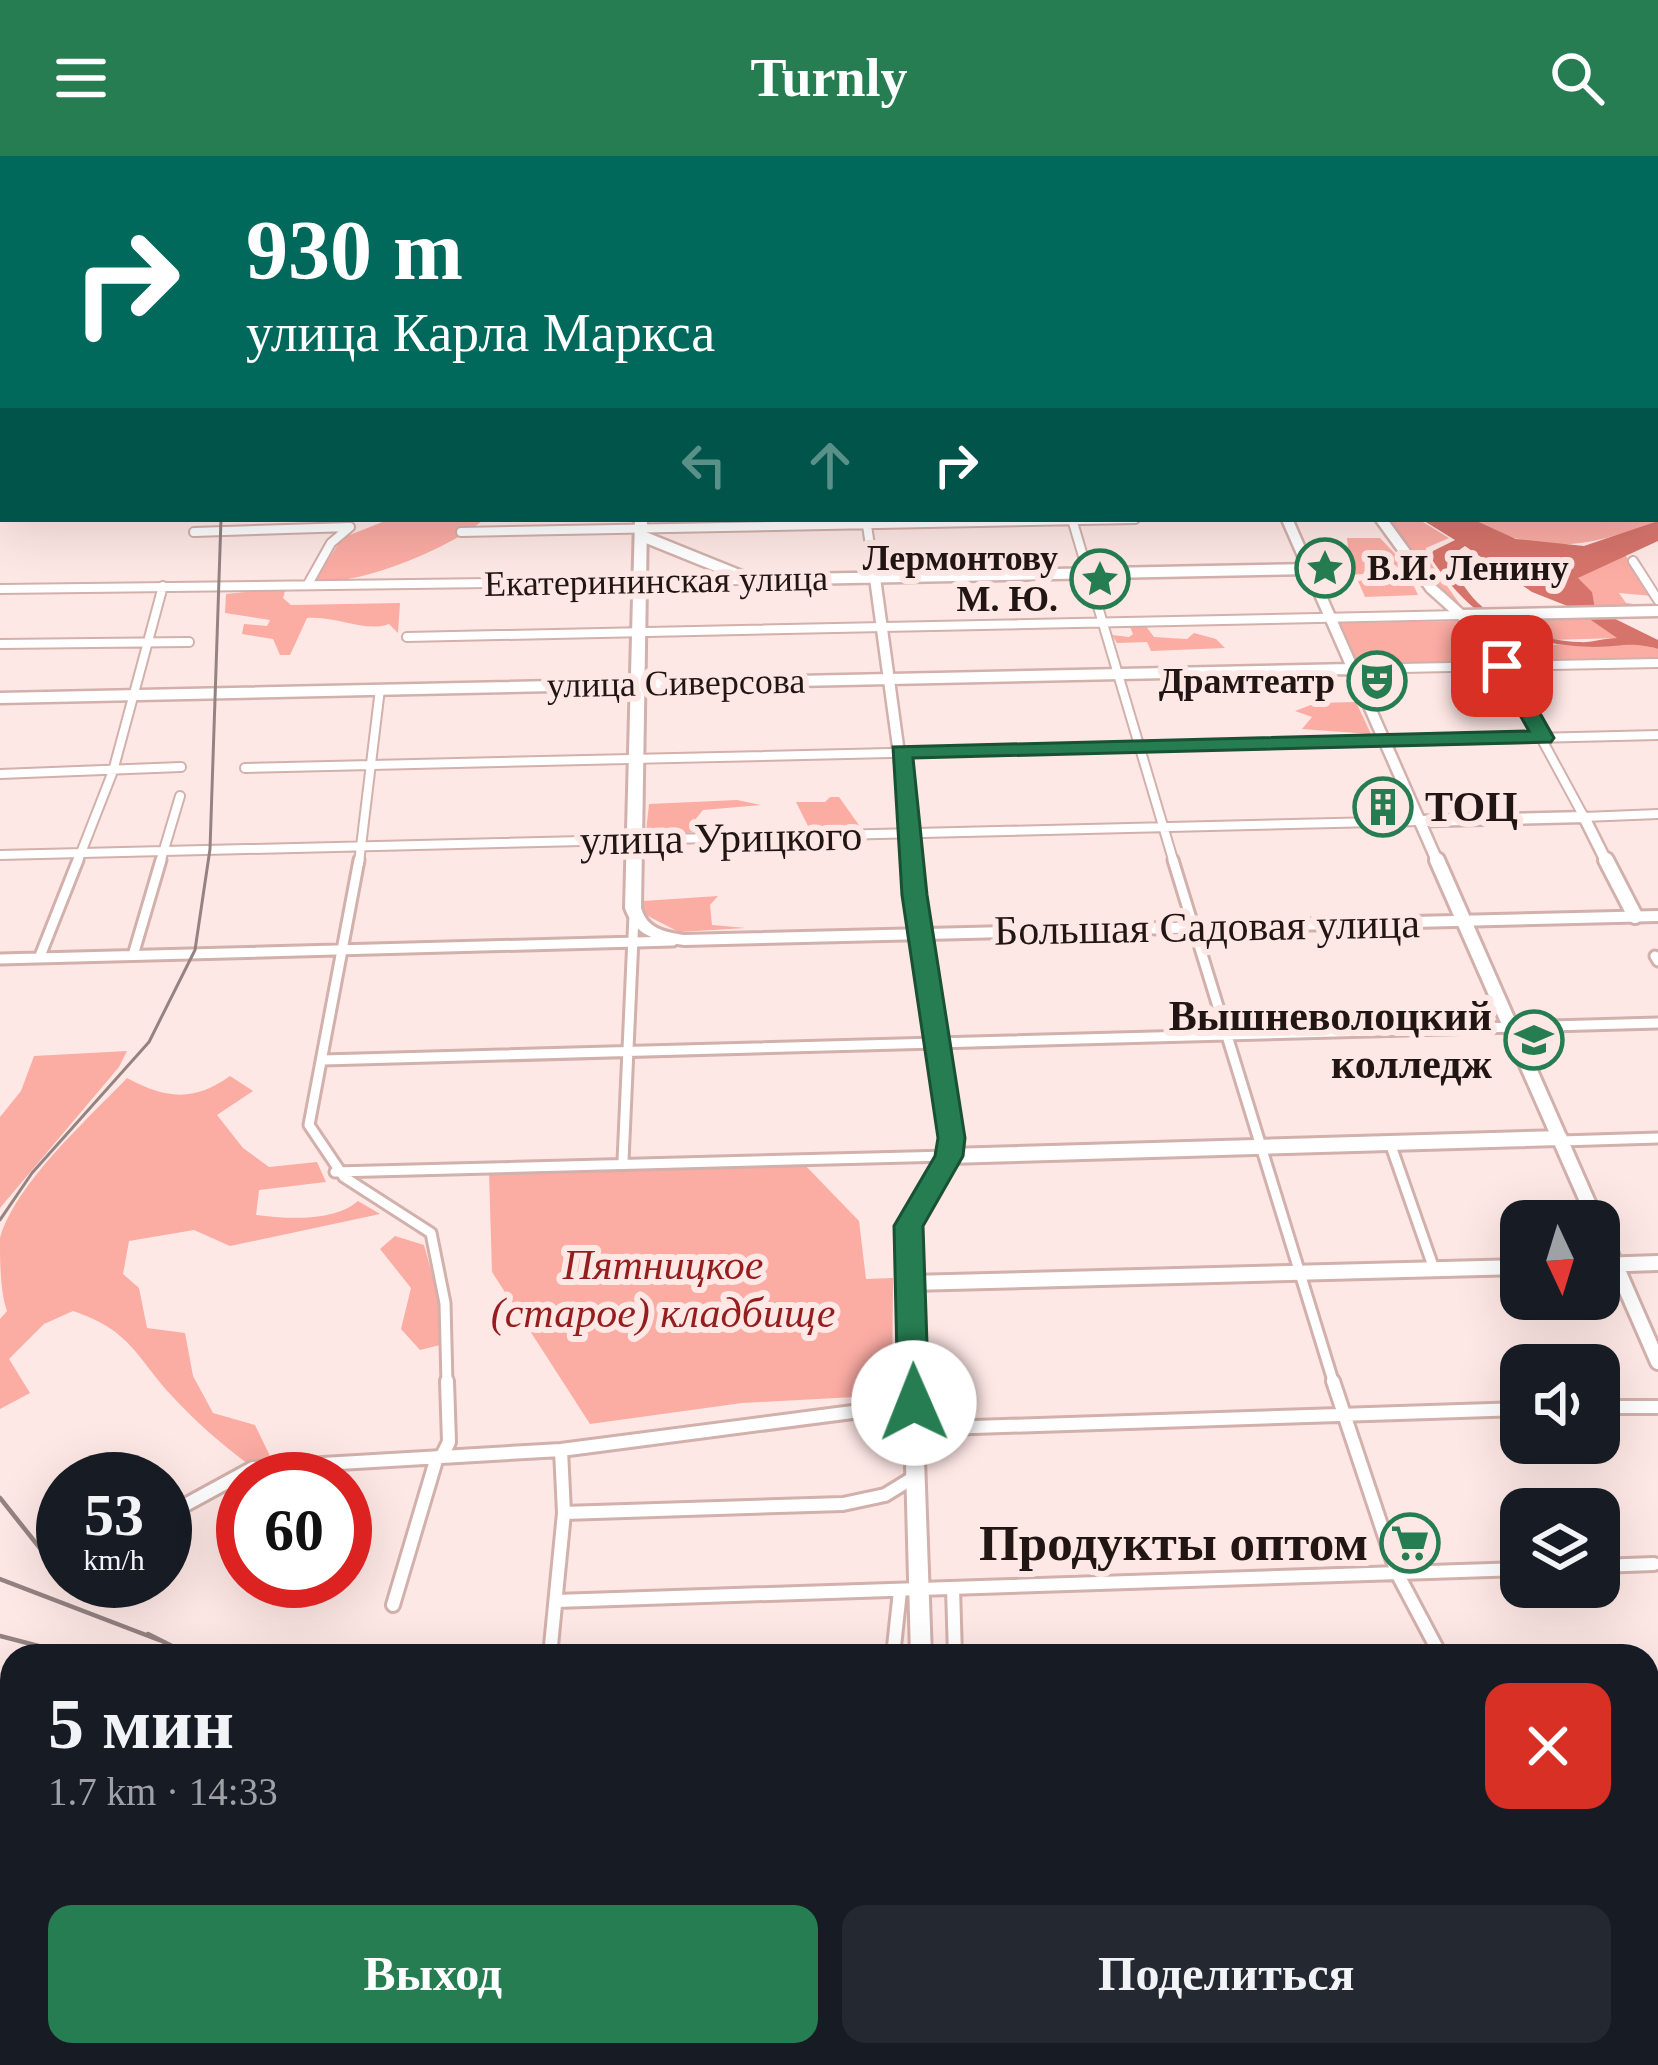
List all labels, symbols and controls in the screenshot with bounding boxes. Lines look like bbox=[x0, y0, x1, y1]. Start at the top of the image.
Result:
icon: menu bbox=[48, 45, 114, 111]
icon: search bbox=[1544, 45, 1610, 111]
text: Turnly bbox=[750, 48, 908, 108]
icon: right bbox=[48, 204, 204, 360]
text: 930 m bbox=[246, 204, 463, 297]
text: улица Карла Маркса bbox=[246, 303, 715, 363]
icon: left bbox=[671, 432, 737, 498]
icon: ahead bbox=[797, 432, 863, 498]
icon: right bbox=[923, 432, 989, 498]
place icon: В.И. Ленину bbox=[1294, 537, 1356, 599]
place label: Лермонтову М. Ю. bbox=[863, 538, 1058, 619]
place icon: Лермонтову М. Ю. bbox=[1069, 548, 1131, 610]
place label: В.И. Ленину bbox=[1367, 548, 1569, 588]
street label: Екатерининская улица bbox=[484, 558, 828, 604]
pin bbox=[1451, 615, 1553, 717]
icon: arrive bbox=[1469, 633, 1535, 699]
theatre icon: Драмтеатр bbox=[1346, 650, 1408, 712]
street label: улица Сиверсова bbox=[546, 661, 806, 705]
place label: Драмтеатр bbox=[1159, 661, 1335, 701]
building icon: ТОЦ bbox=[1352, 776, 1414, 838]
place label: ТОЦ bbox=[1425, 784, 1518, 830]
street label: улица Урицкого bbox=[579, 813, 863, 863]
street label: Большая Садовая улица bbox=[994, 900, 1421, 954]
place label: Вышневолоцкий колледж bbox=[1169, 993, 1493, 1087]
school or university icon: Вышневолоцкий колледж bbox=[1503, 1009, 1565, 1071]
north arrow bbox=[1500, 1200, 1620, 1320]
map controls bbox=[1500, 1200, 1620, 1608]
park label: Пятницкое (старое) кладбище bbox=[491, 1242, 835, 1337]
position arrow bbox=[851, 1340, 977, 1466]
button: sound bbox=[1500, 1344, 1620, 1464]
speed limit sign: 60 bbox=[216, 1452, 372, 1608]
text: 53 bbox=[84, 1482, 144, 1548]
button: layers bbox=[1500, 1488, 1620, 1608]
supermarket icon: Продукты оптом bbox=[1379, 1512, 1441, 1574]
place label: Продукты оптом bbox=[979, 1515, 1368, 1571]
text: km/h bbox=[83, 1543, 145, 1576]
button: close bbox=[1485, 1683, 1611, 1809]
text: 5 мин bbox=[48, 1684, 234, 1764]
text: 1.7 km · 14:33 bbox=[48, 1770, 278, 1813]
button: Выход bbox=[48, 1905, 818, 2043]
button: Поделиться bbox=[842, 1905, 1611, 2043]

